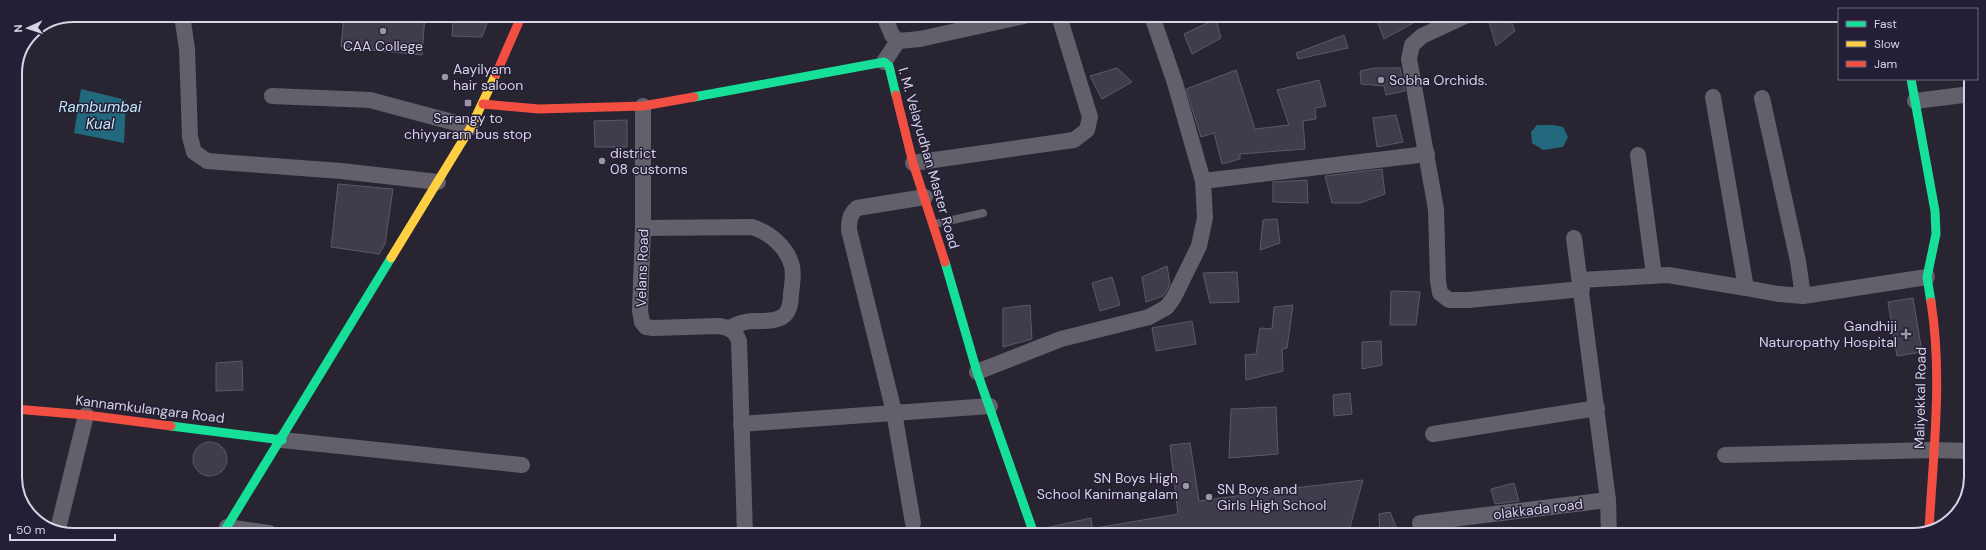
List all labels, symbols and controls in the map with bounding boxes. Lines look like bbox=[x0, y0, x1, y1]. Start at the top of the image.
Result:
north arrow bbox=[8, 8, 48, 48]
legend bbox=[1838, 8, 1978, 80]
text: Fast bbox=[1874, 16, 1897, 32]
text: N bbox=[11, 24, 25, 33]
marker: CAA College bbox=[378, 26, 388, 36]
text: Slow bbox=[1874, 36, 1900, 52]
place label: CAA College bbox=[343, 37, 423, 55]
text: Jam bbox=[1874, 56, 1897, 72]
place label: Aayilyam hair saloon bbox=[453, 60, 523, 94]
street label: I. M. Velayudhan Master Road bbox=[894, 65, 964, 251]
place label: Sobha Orchids. bbox=[1389, 71, 1488, 89]
marker: Aayilyam hair saloon bbox=[440, 72, 450, 82]
marker: Sobha Orchids. bbox=[1376, 75, 1386, 85]
water label: Rambumbai Kual bbox=[59, 97, 142, 134]
marker: Sarangy to chiyyaram bus stop bbox=[463, 98, 473, 108]
place label: Sarangy to chiyyaram bus stop bbox=[404, 109, 532, 143]
place label: district 08 customs bbox=[610, 144, 688, 178]
marker: district 08 customs bbox=[597, 156, 607, 166]
street label: Velans Road bbox=[632, 228, 652, 308]
place label: Gandhiji Naturopathy Hospital bbox=[1759, 317, 1897, 351]
marker: Gandhiji Naturopathy Hospital bbox=[1900, 328, 1912, 340]
street label: Maliyekkal Road bbox=[1910, 347, 1930, 449]
street label: Kannamkulangara Road bbox=[74, 391, 226, 427]
place label: SN Boys High School Kanimangalam bbox=[1037, 469, 1178, 503]
place label: SN Boys and Girls High School bbox=[1217, 480, 1326, 514]
marker: SN Boys High School Kanimangalam bbox=[1181, 481, 1191, 491]
marker: SN Boys and Girls High School bbox=[1204, 492, 1214, 502]
street label: olakkada road bbox=[1492, 495, 1584, 523]
scale bar bbox=[10, 516, 115, 542]
text: 50 m bbox=[16, 522, 45, 538]

